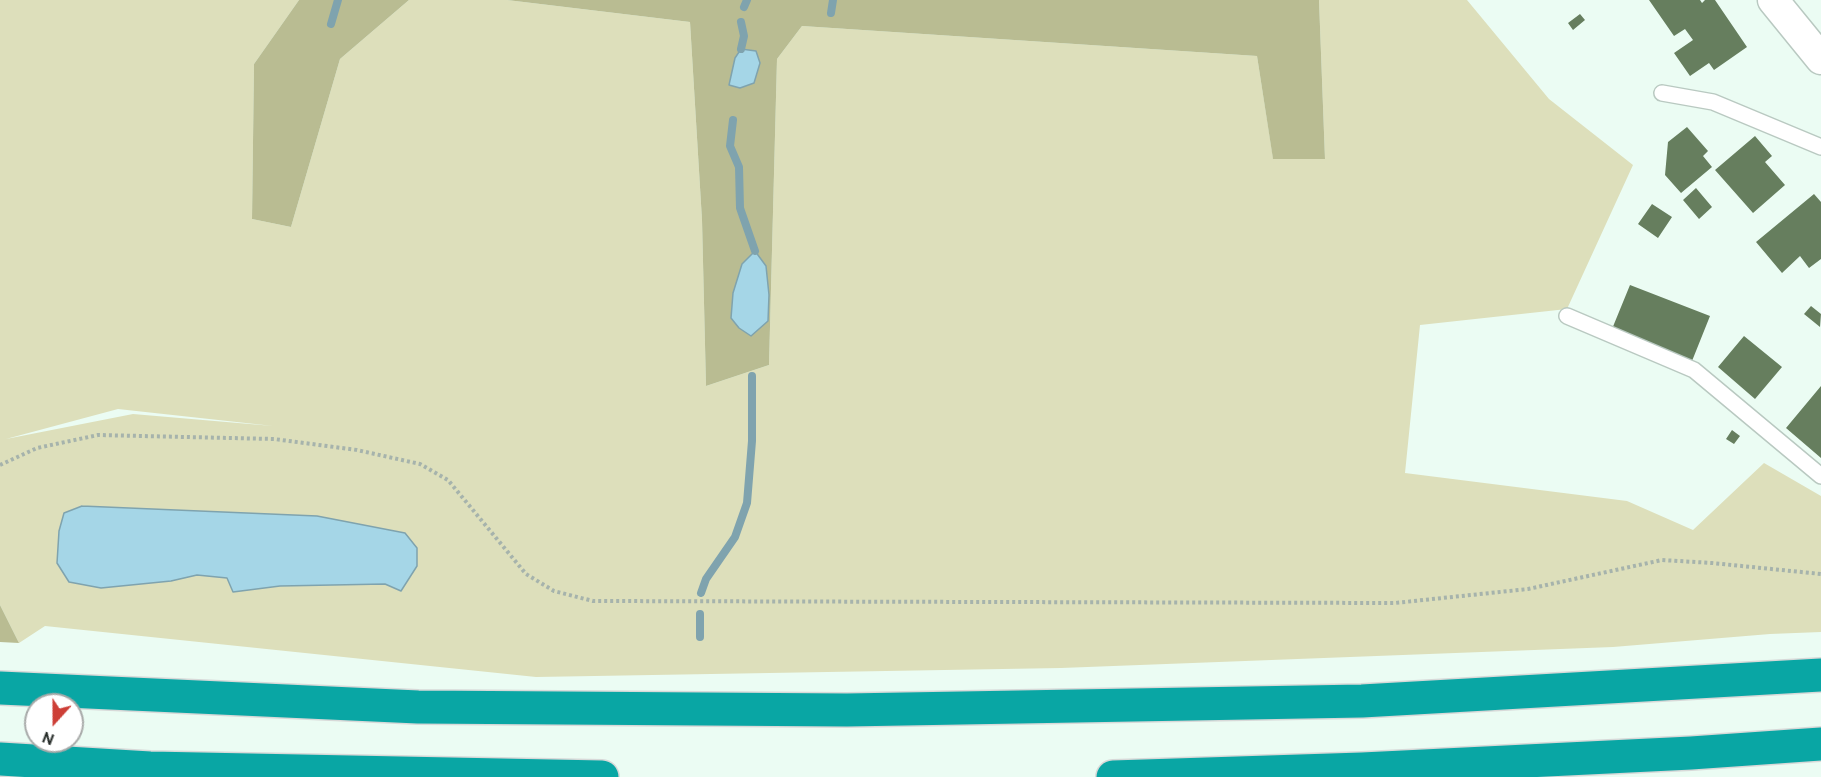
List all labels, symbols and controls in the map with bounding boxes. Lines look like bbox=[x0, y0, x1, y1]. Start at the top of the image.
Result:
north arrow bbox=[24, 693, 84, 753]
text: N bbox=[39, 728, 57, 749]

